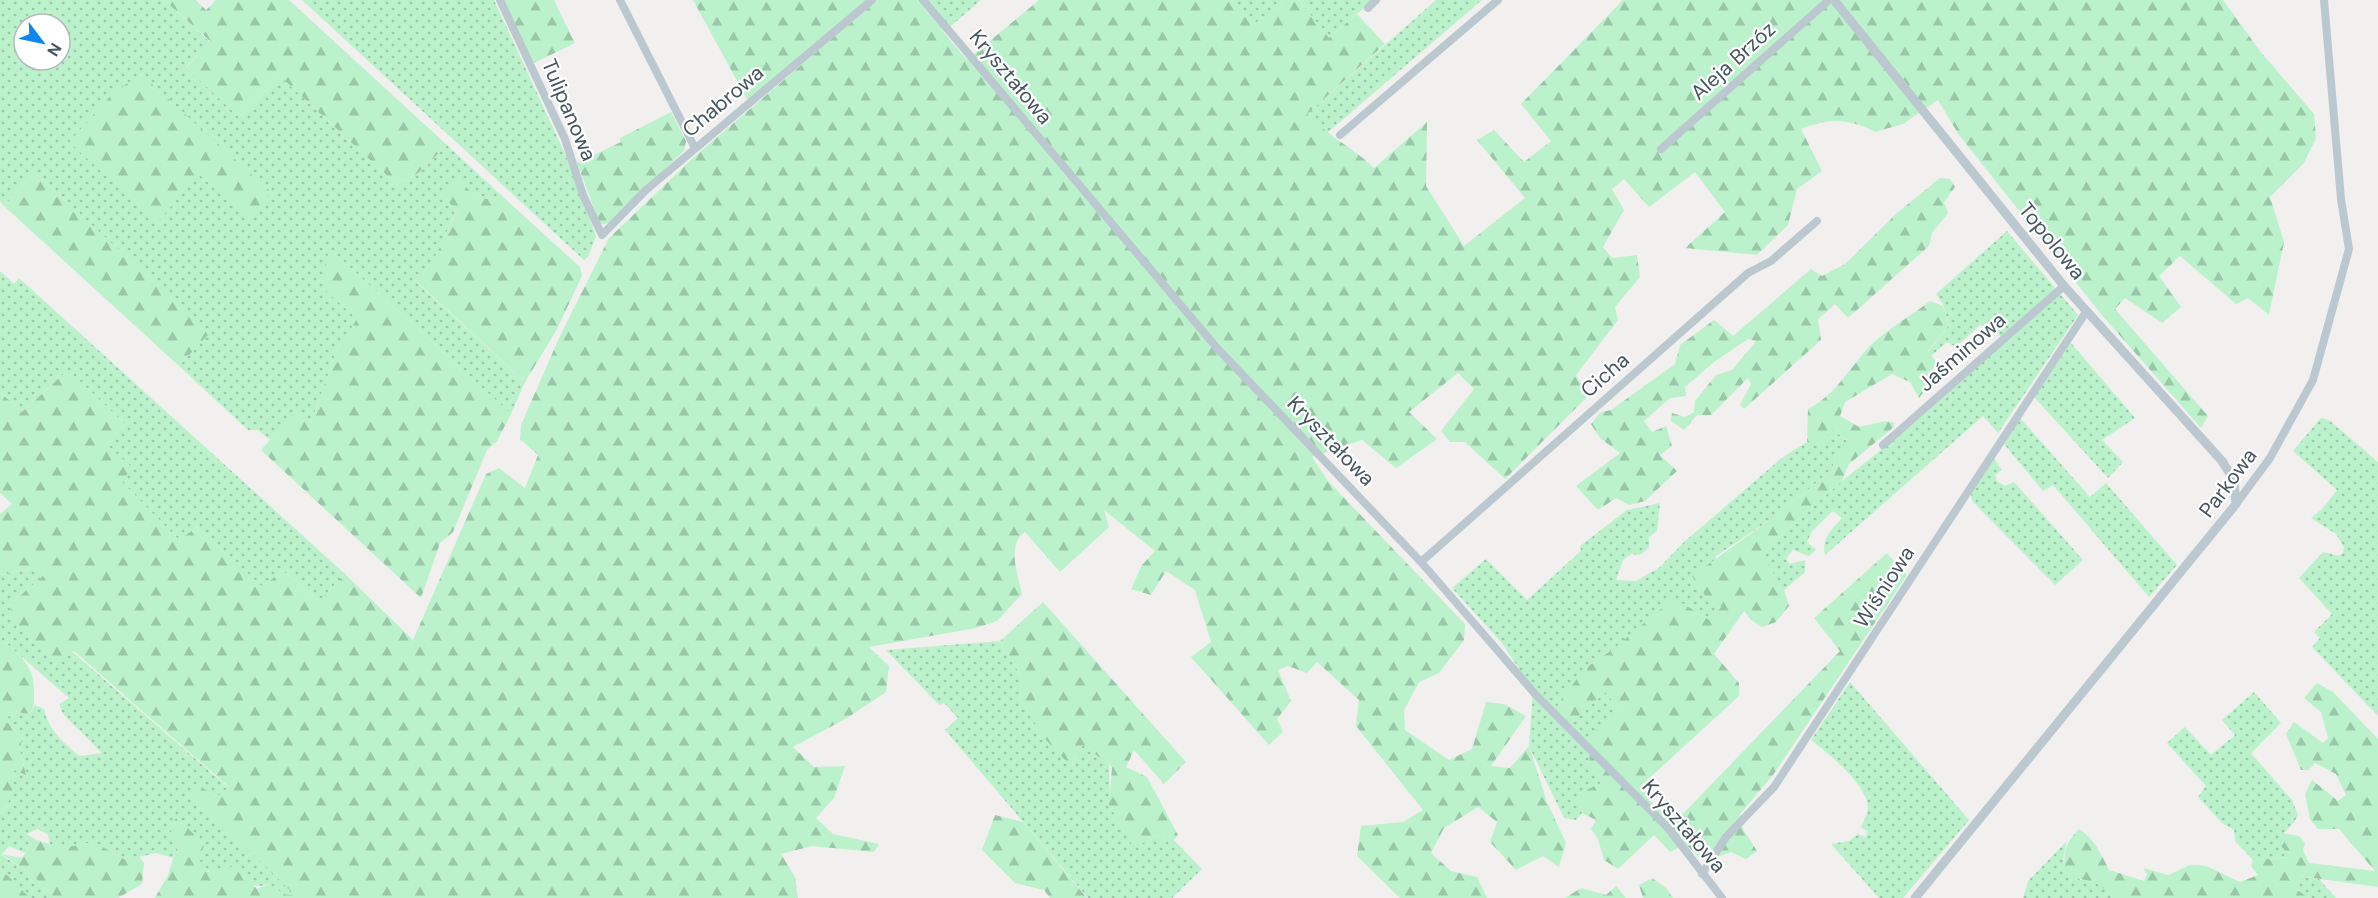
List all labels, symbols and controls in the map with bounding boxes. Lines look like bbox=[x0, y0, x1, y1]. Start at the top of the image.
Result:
north arrow bbox=[12, 12, 72, 72]
street label: Aleja Brzóz bbox=[1685, 16, 1781, 106]
street label: Kryształowa bbox=[963, 24, 1059, 130]
text: N bbox=[42, 39, 66, 60]
street label: Tulipanowa bbox=[535, 55, 603, 165]
street label: Chabrowa bbox=[676, 59, 770, 143]
street label: Topolowa bbox=[2012, 197, 2092, 285]
street label: Jaśminowa bbox=[1912, 306, 2012, 398]
street label: Cicha bbox=[1575, 346, 1635, 404]
street label: Kryształowa bbox=[1281, 390, 1381, 492]
street label: Parkowa bbox=[2193, 443, 2263, 523]
street label: Wiśniowa bbox=[1847, 541, 1921, 633]
street label: Kryształowa bbox=[1636, 773, 1732, 879]

